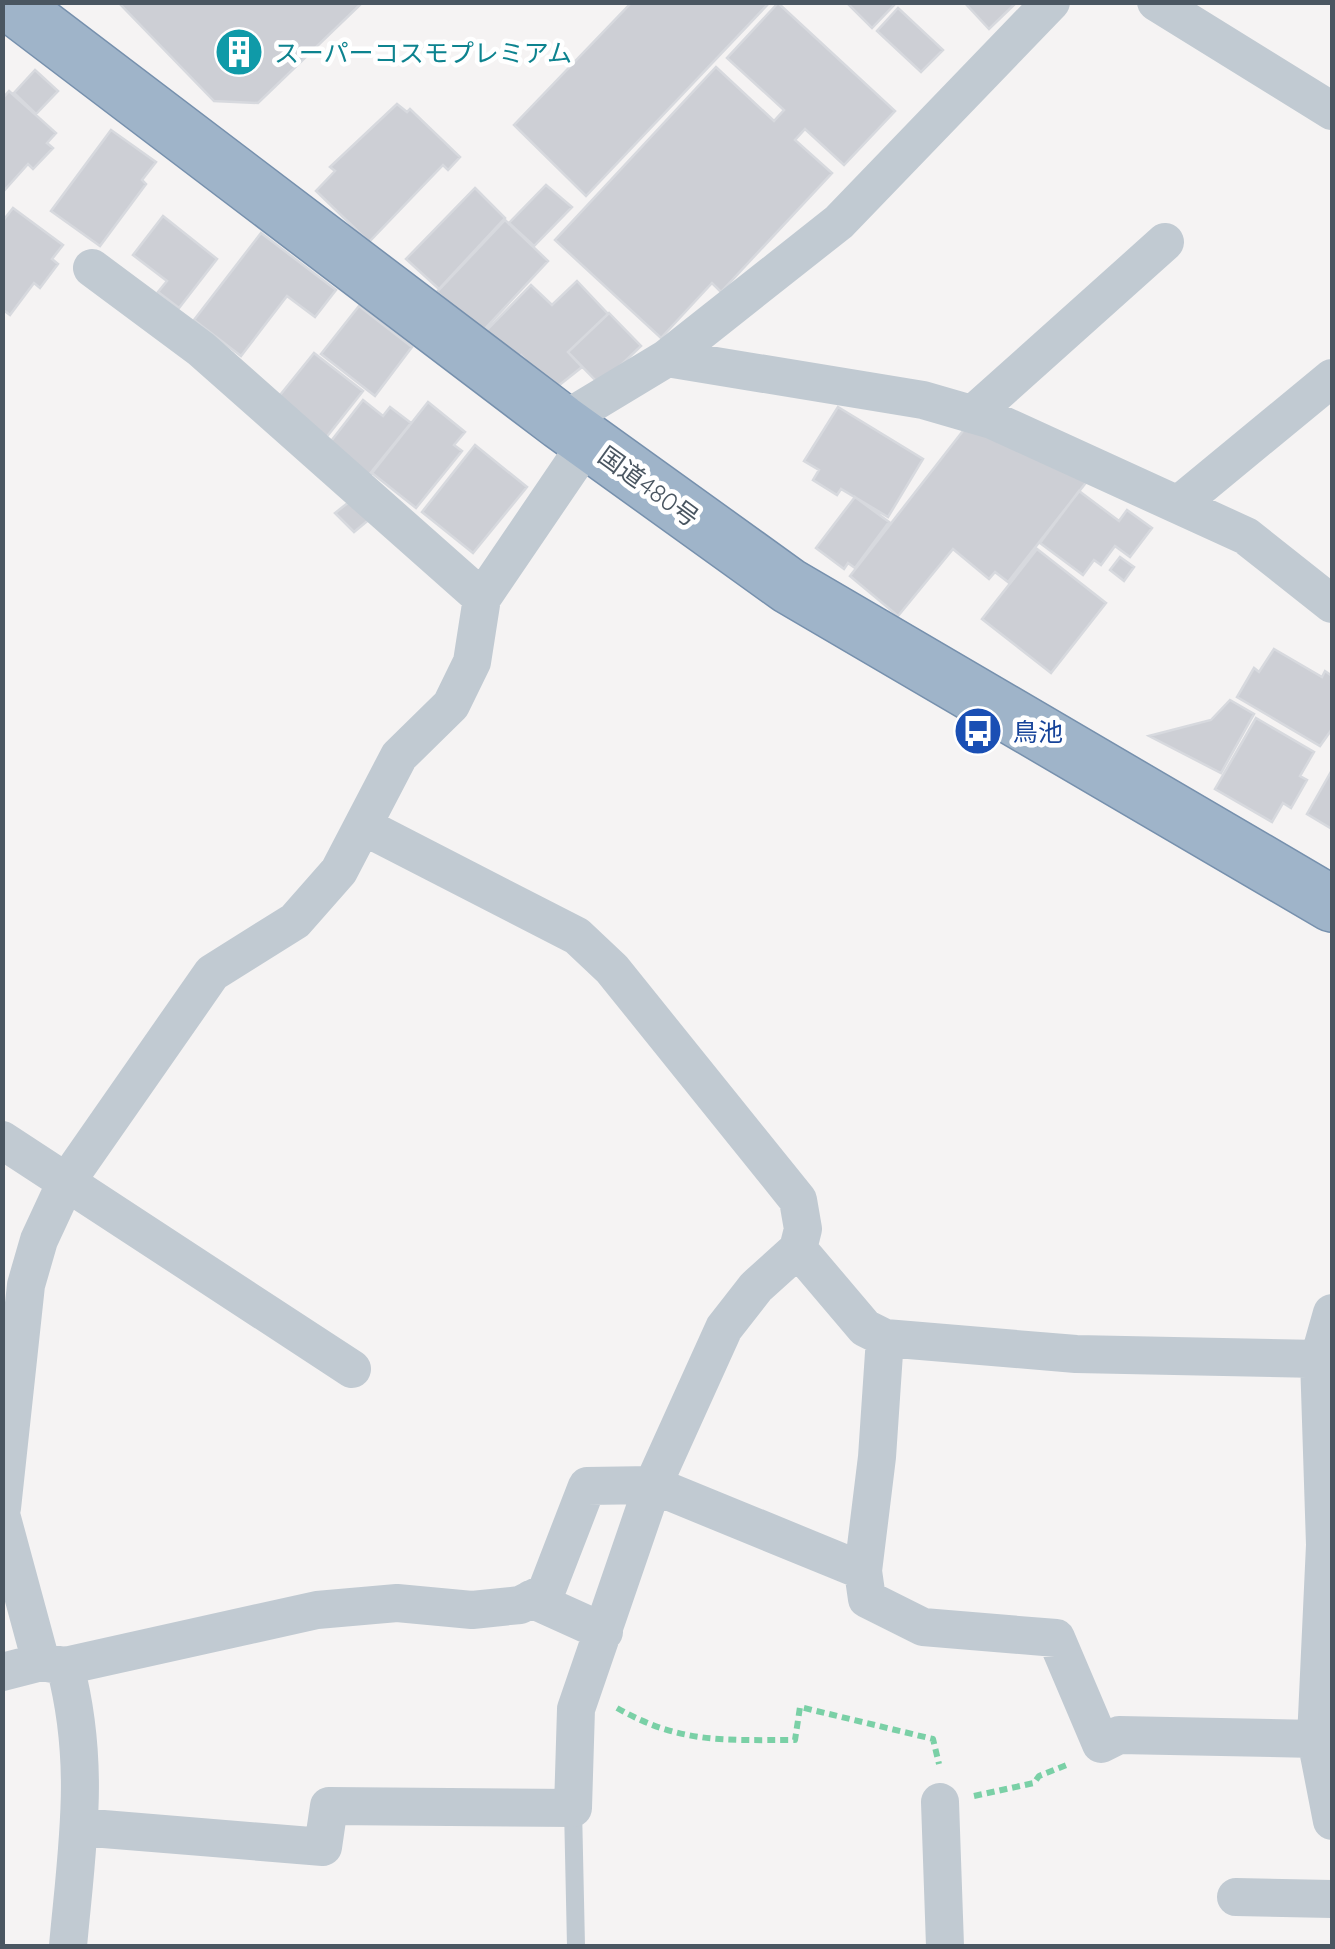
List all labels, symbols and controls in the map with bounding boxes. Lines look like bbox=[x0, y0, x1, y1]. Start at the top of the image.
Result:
building icon: スーパーコスモプレミアム bbox=[213, 26, 265, 78]
place label: スーパーコスモプレミアム bbox=[274, 37, 572, 68]
street label: 国道480号 bbox=[593, 439, 705, 533]
bus stop icon: 鳥池 bbox=[952, 705, 1004, 757]
place label: 鳥池 bbox=[1013, 716, 1063, 747]

